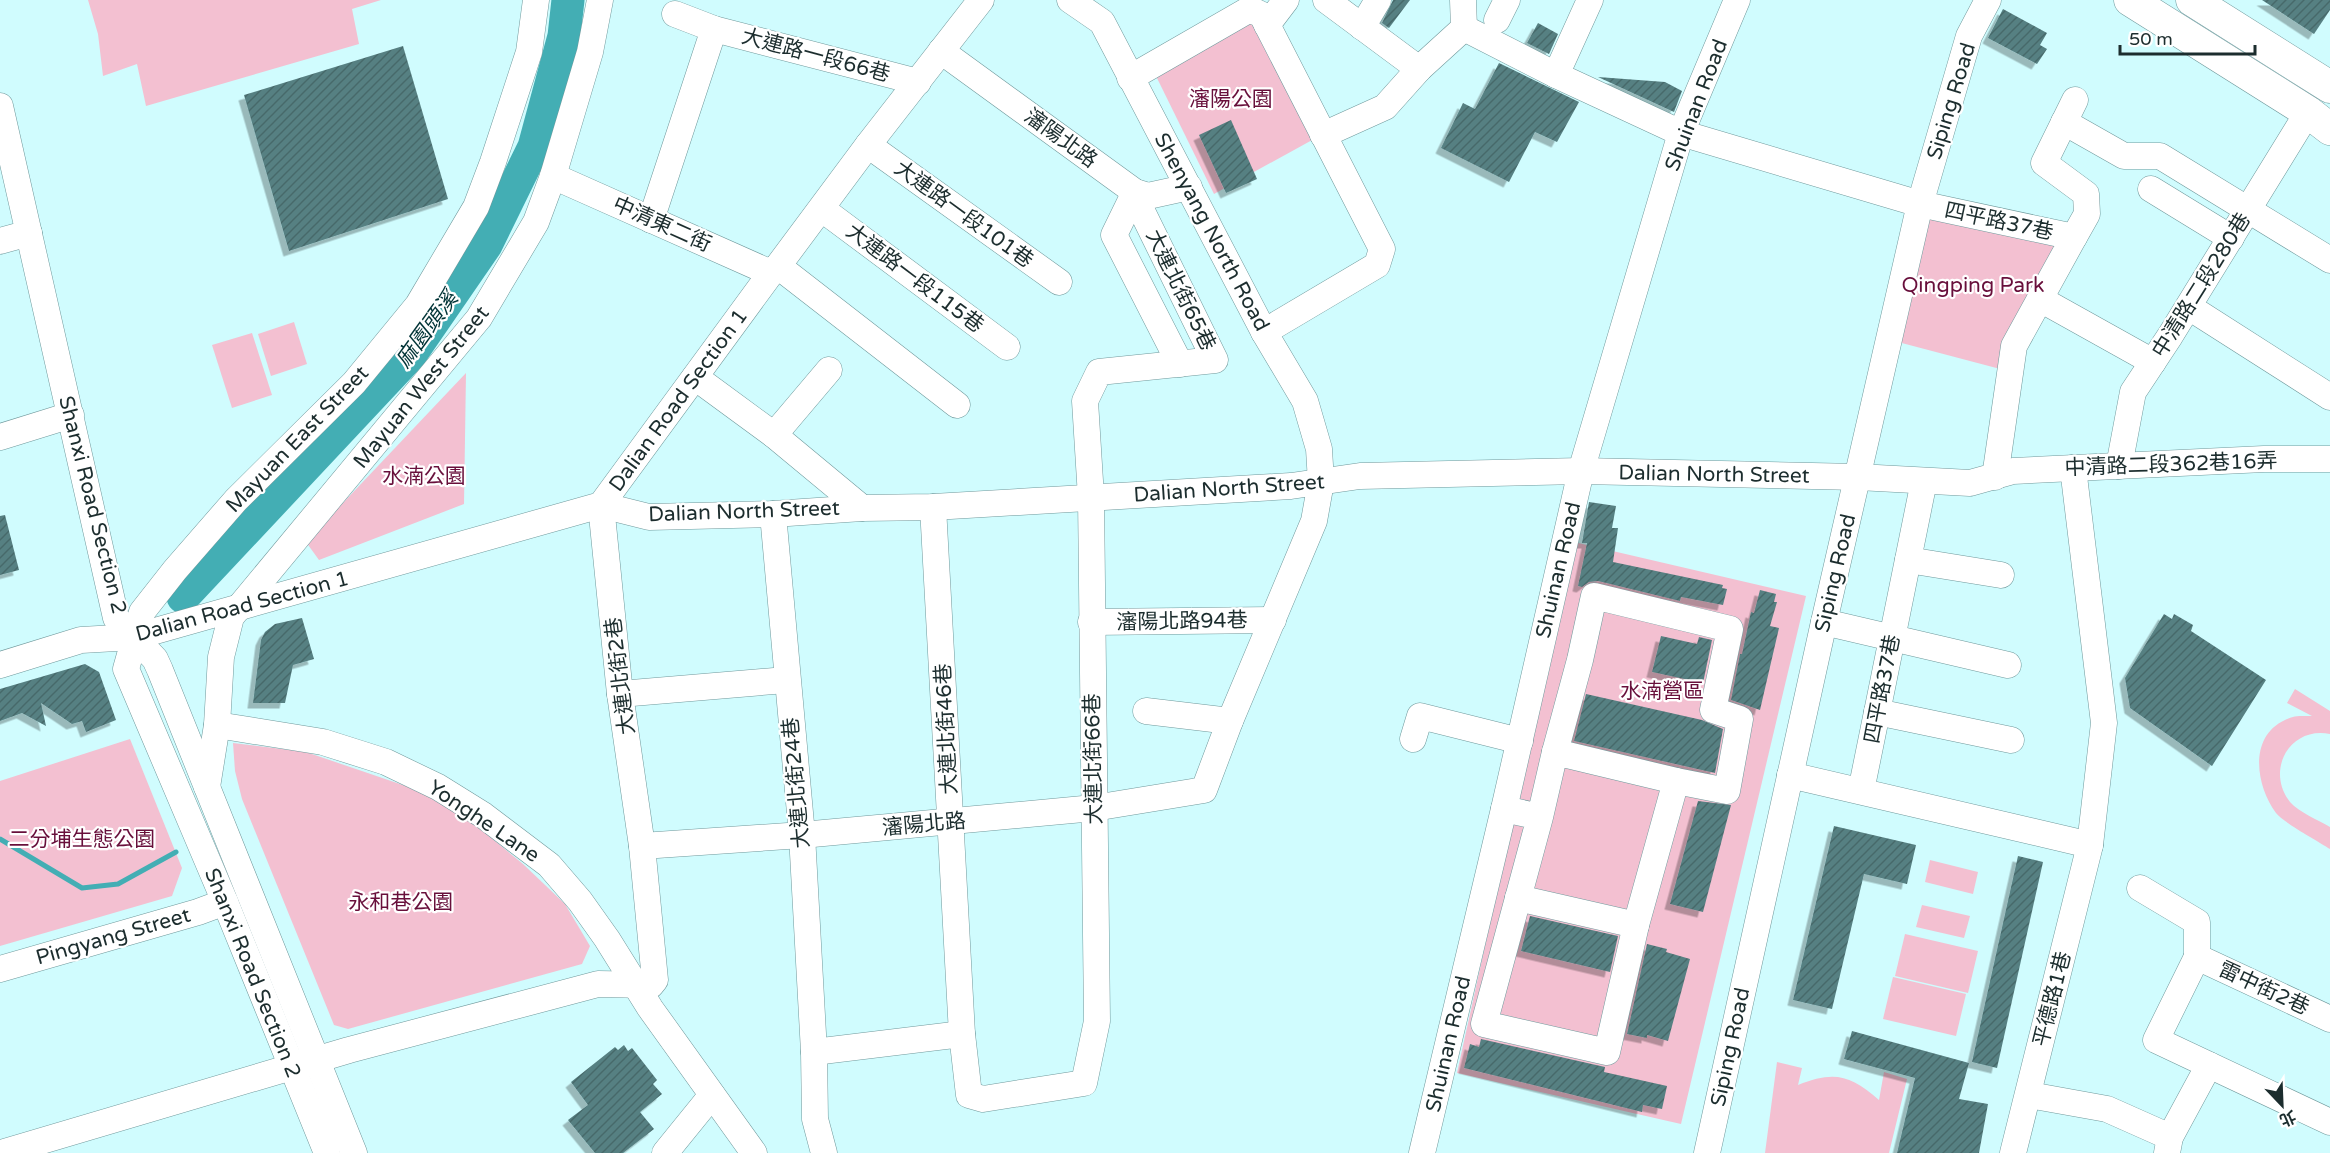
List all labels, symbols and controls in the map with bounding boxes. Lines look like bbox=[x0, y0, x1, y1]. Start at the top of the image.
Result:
scale bar bbox=[2120, 18, 2255, 56]
street label: 大連路一段66巷 bbox=[739, 24, 893, 87]
text: 50 m bbox=[2129, 28, 2173, 50]
street label: Shuinan Road bbox=[1660, 36, 1733, 175]
street label: Siping Road bbox=[1922, 40, 1981, 163]
park label: 瀋陽公園 bbox=[1189, 87, 1273, 112]
street label: 瀋陽北路 bbox=[1019, 104, 1102, 173]
street label: Shenyang North Road bbox=[1149, 129, 1274, 336]
street label: 大連路一段101巷 bbox=[889, 156, 1038, 273]
street label: 中清東二街 bbox=[609, 192, 715, 257]
street label: 四平路37巷 bbox=[1942, 198, 2055, 245]
street label: 中清路二段280巷 bbox=[2147, 208, 2256, 362]
street label: 大連路一段115巷 bbox=[841, 219, 988, 338]
street label: 大連北街65巷 bbox=[1141, 226, 1221, 355]
park label: Qingping Park bbox=[1902, 273, 2044, 298]
water label: 麻園頭溪 bbox=[390, 284, 465, 373]
street label: Mayuan West Street bbox=[348, 301, 495, 474]
street label: Dalian Road Section 1 bbox=[604, 304, 753, 496]
street label: Mayuan East Street bbox=[221, 361, 374, 518]
street label: Shanxi Road Section 2 bbox=[53, 393, 132, 617]
street label: 中清路二段362巷16弄 bbox=[2064, 448, 2278, 481]
street label: Dalian North Street bbox=[1618, 460, 1810, 489]
park label: 水湳公園 bbox=[382, 464, 466, 489]
street label: Dalian North Street bbox=[1133, 469, 1325, 508]
street label: Dalian North Street bbox=[648, 496, 840, 527]
street label: Shuinan Road bbox=[1531, 500, 1586, 641]
street label: Siping Road bbox=[1810, 511, 1861, 635]
street label: Dalian Road Section 1 bbox=[133, 566, 351, 647]
street label: 瀋陽北路94巷 bbox=[1116, 608, 1248, 635]
street label: 大連北街2巷 bbox=[601, 616, 640, 736]
street label: 四平路37巷 bbox=[1860, 633, 1905, 746]
street label: 大連北街46巷 bbox=[931, 663, 962, 795]
park label: 水湳營區 bbox=[1620, 679, 1704, 704]
street label: 大連北街66巷 bbox=[1080, 693, 1107, 825]
street label: 大連北街24巷 bbox=[778, 716, 815, 849]
street label: Yonghe Lane bbox=[423, 775, 544, 868]
street label: 瀋陽北路 bbox=[881, 808, 967, 841]
park label: 二分埔生態公園 bbox=[9, 827, 156, 852]
street label: Shanxi Road Section 2 bbox=[199, 865, 306, 1082]
park label: 永和巷公園 bbox=[349, 890, 454, 915]
street label: Pingyang Street bbox=[33, 902, 193, 971]
street label: 平德路1巷 bbox=[2029, 949, 2076, 1049]
street label: 雷中街2巷 bbox=[2214, 957, 2313, 1020]
street label: Shuinan Road bbox=[1421, 974, 1476, 1115]
street label: Siping Road bbox=[1706, 985, 1755, 1109]
north arrow bbox=[2252, 1075, 2312, 1135]
text: 北 bbox=[2276, 1106, 2299, 1130]

